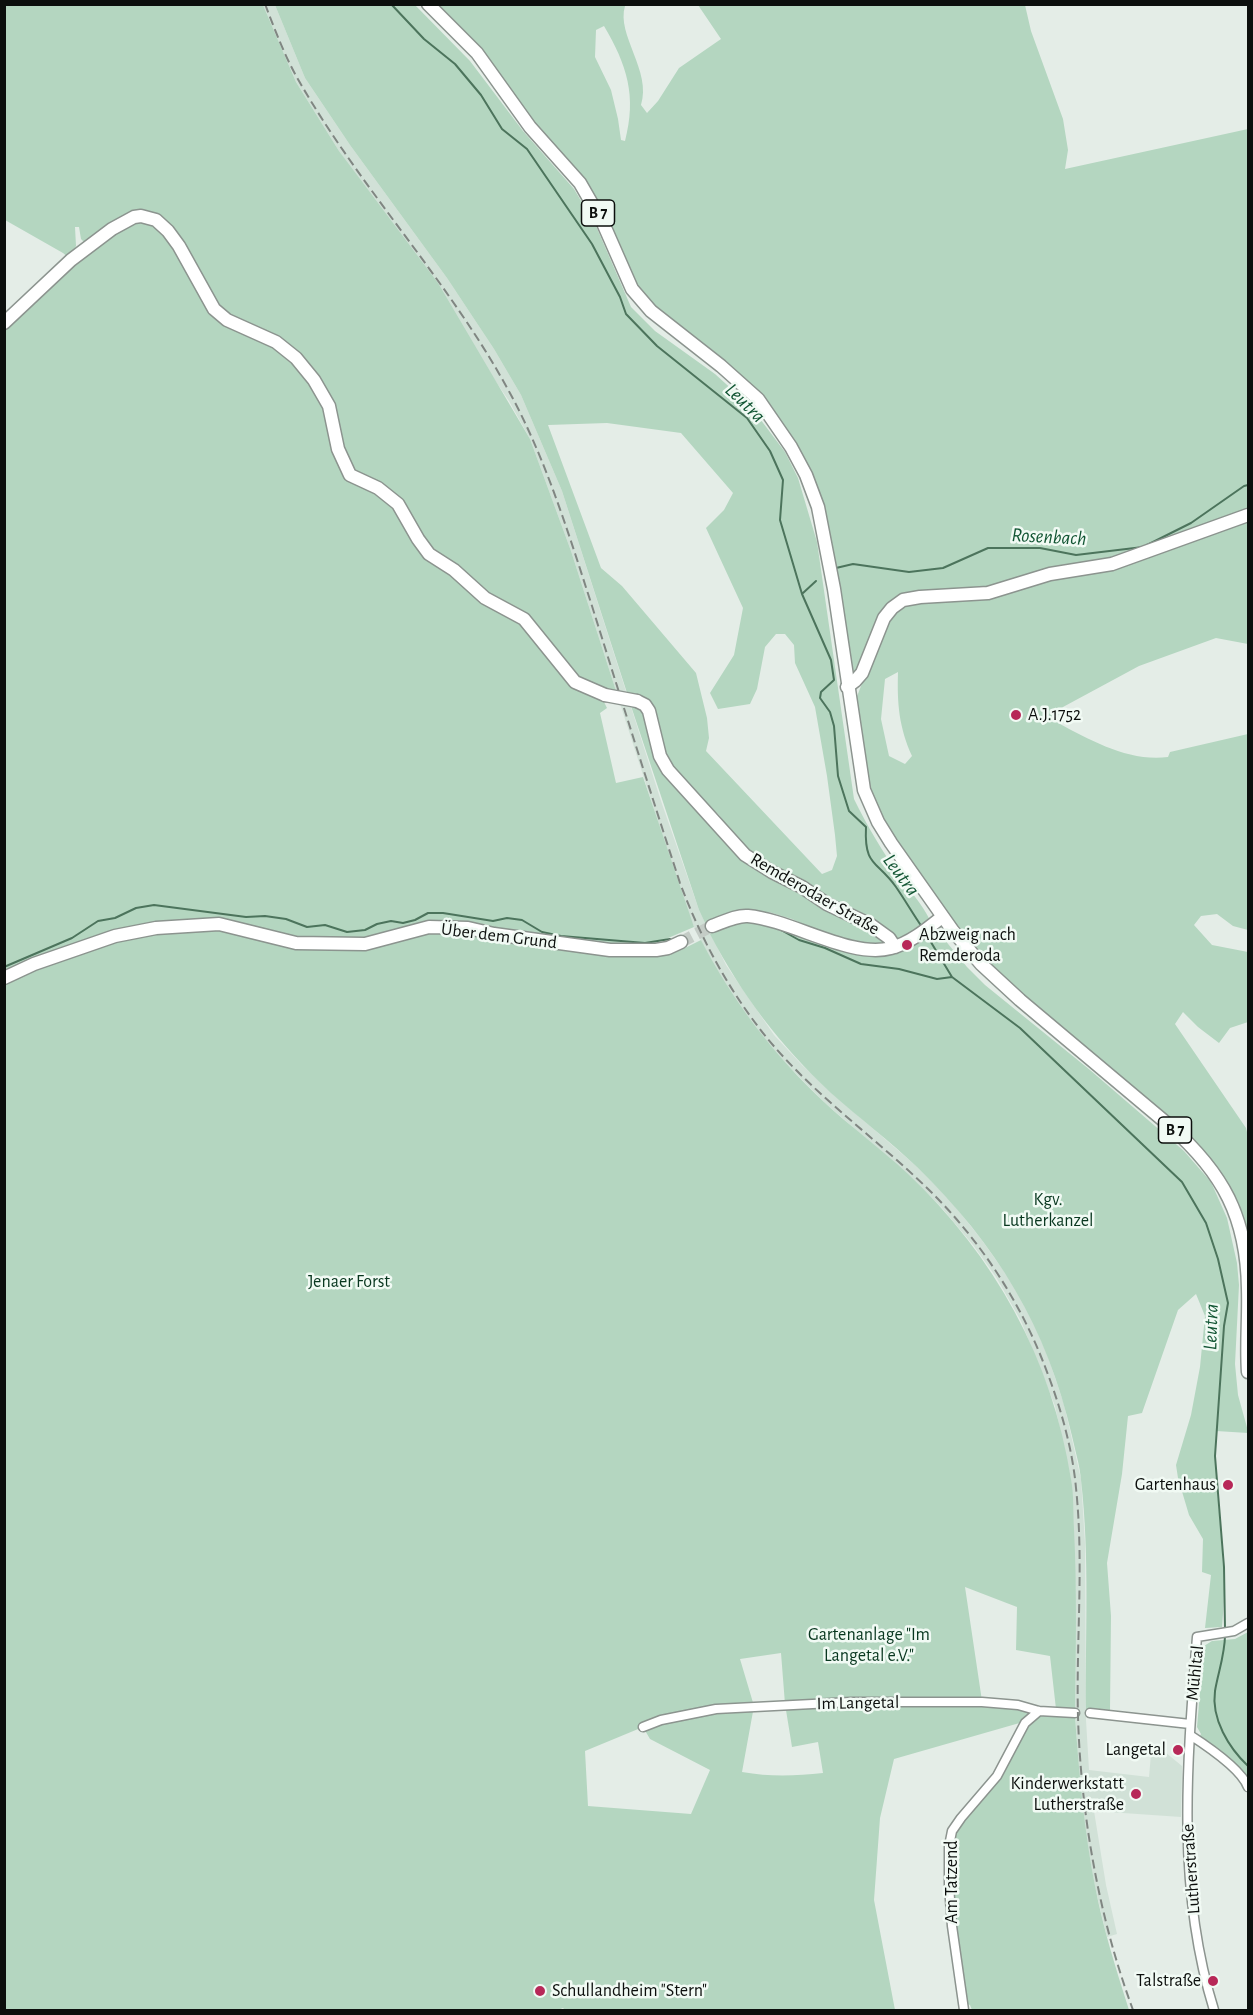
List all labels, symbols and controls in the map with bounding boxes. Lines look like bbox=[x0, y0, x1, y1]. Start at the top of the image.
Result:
road number: B 7 bbox=[582, 200, 614, 226]
water label: Leutra bbox=[720, 378, 770, 428]
water label: Rosenbach bbox=[1011, 523, 1087, 551]
place label: A.J.1752 bbox=[1028, 704, 1081, 726]
marker: A.J.1752 bbox=[1009, 708, 1023, 722]
street label: Remderodaer Straße bbox=[747, 848, 883, 940]
water label: Leutra bbox=[877, 849, 925, 901]
street label: Über dem Grund bbox=[440, 918, 558, 954]
place label: Abzweig nach Remderoda bbox=[919, 924, 1016, 966]
marker: Abzweig nach Remderoda bbox=[900, 938, 914, 952]
road number: B 7 bbox=[1158, 1117, 1192, 1143]
park label: Kgv. Lutherkanzel bbox=[1002, 1189, 1094, 1232]
park label: Jenaer Forst bbox=[308, 1271, 390, 1293]
water label: Leutra bbox=[1198, 1303, 1224, 1351]
place label: Gartenhaus bbox=[1135, 1474, 1216, 1496]
marker: Gartenhaus bbox=[1221, 1478, 1235, 1492]
park label: Gartenanlage "Im Langetal e.V." bbox=[808, 1624, 930, 1666]
street label: Mühltal bbox=[1181, 1644, 1209, 1702]
street label: Im Langetal bbox=[817, 1691, 899, 1715]
place label: Langetal bbox=[1106, 1739, 1166, 1761]
marker: Langetal bbox=[1171, 1743, 1185, 1757]
place label: Kinderwerkstatt Lutherstraße bbox=[1010, 1773, 1124, 1816]
marker: Kinderwerkstatt Lutherstraße bbox=[1129, 1787, 1143, 1801]
street label: Lutherstraße bbox=[1177, 1823, 1205, 1915]
street label: Am Tatzend bbox=[941, 1840, 963, 1924]
place label: Talstraße bbox=[1136, 1970, 1201, 1992]
marker: Talstraße bbox=[1206, 1974, 1220, 1988]
place label: Schullandheim "Stern" bbox=[552, 1980, 707, 2002]
marker: Schullandheim "Stern" bbox=[533, 1984, 547, 1998]

